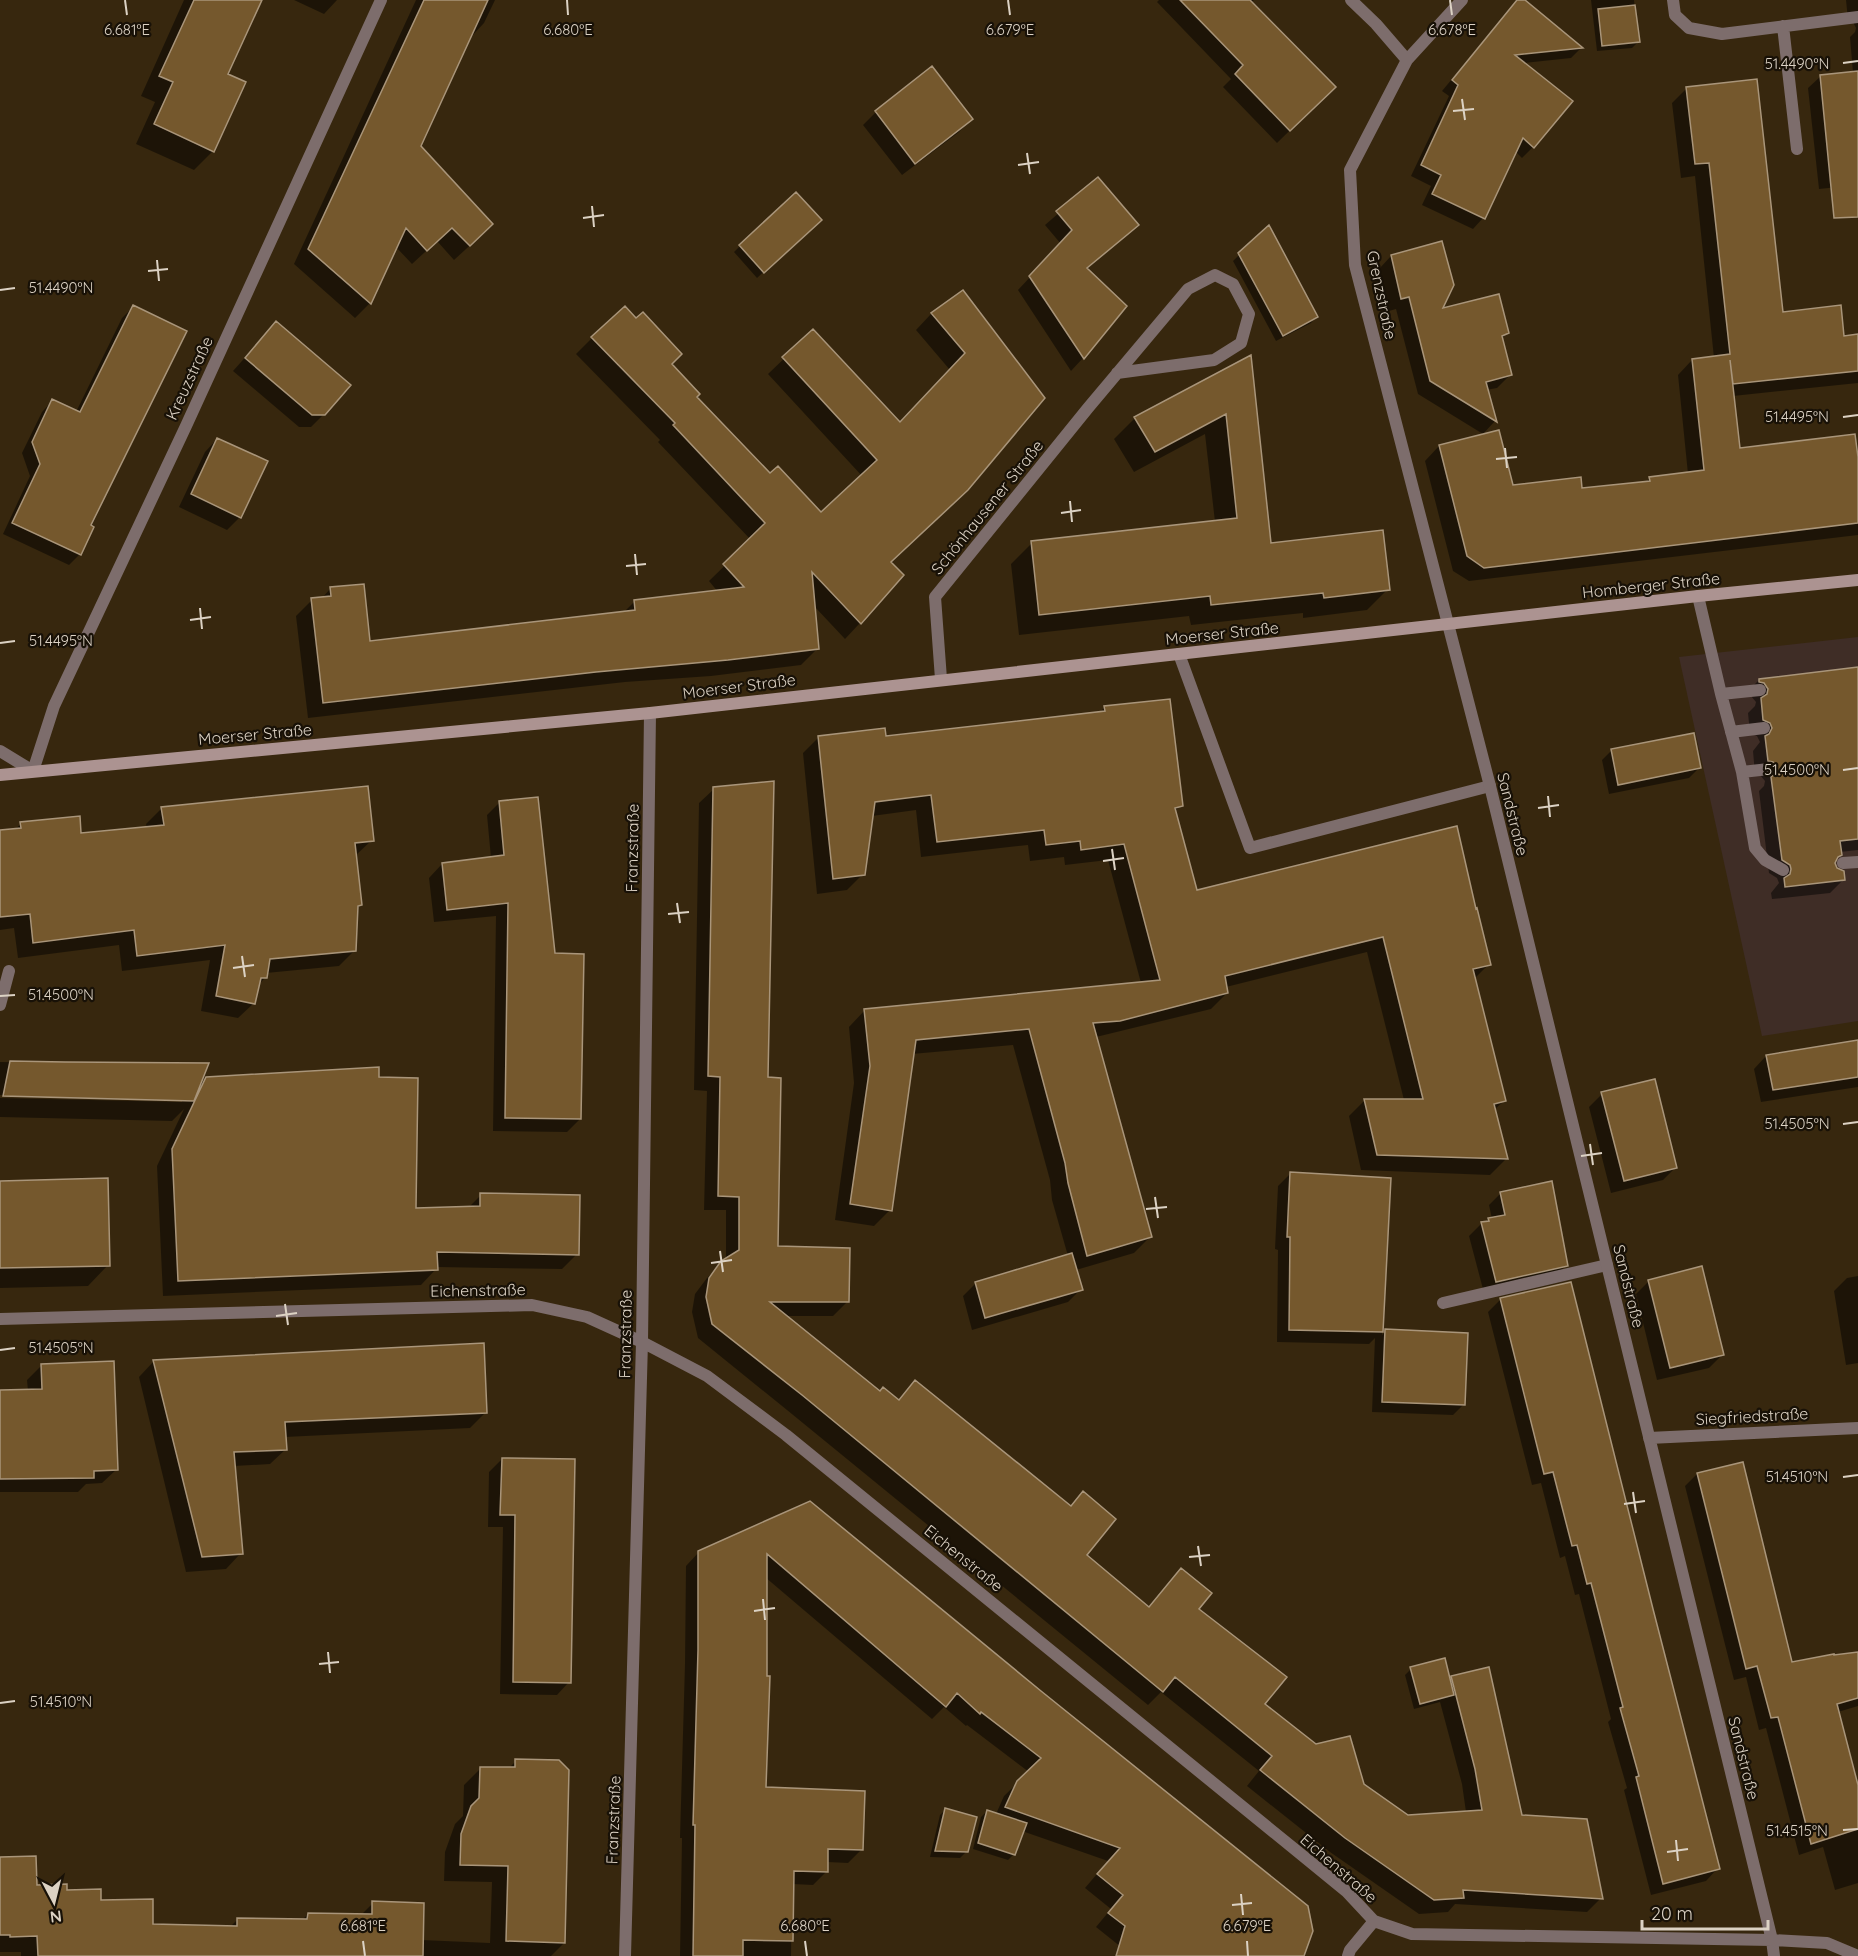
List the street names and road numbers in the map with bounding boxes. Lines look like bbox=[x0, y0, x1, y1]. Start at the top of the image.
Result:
street label: Grenzstraße bbox=[1363, 249, 1401, 341]
street label: Kreuzstraße bbox=[161, 333, 217, 423]
street label: Schönhausener Straße bbox=[927, 436, 1047, 578]
street label: Homberger Straße bbox=[1581, 568, 1721, 602]
street label: Moerser Straße bbox=[1164, 617, 1280, 649]
street label: Moerser Straße bbox=[681, 669, 797, 703]
street label: Moerser Straße bbox=[197, 719, 313, 749]
street label: Sandstraße bbox=[1493, 770, 1533, 858]
street label: Franzstraße bbox=[621, 803, 643, 893]
street label: Sandstraße bbox=[1609, 1242, 1649, 1330]
street label: Eichenstraße bbox=[430, 1279, 526, 1301]
street label: Franzstraße bbox=[614, 1289, 636, 1379]
street label: Siegfriedstraße bbox=[1695, 1403, 1809, 1429]
street label: Eichenstraße bbox=[921, 1520, 1007, 1596]
street label: Sandstraße bbox=[1724, 1714, 1764, 1802]
street label: Franzstraße bbox=[601, 1775, 625, 1865]
street label: Eichenstraße bbox=[1296, 1829, 1382, 1907]

